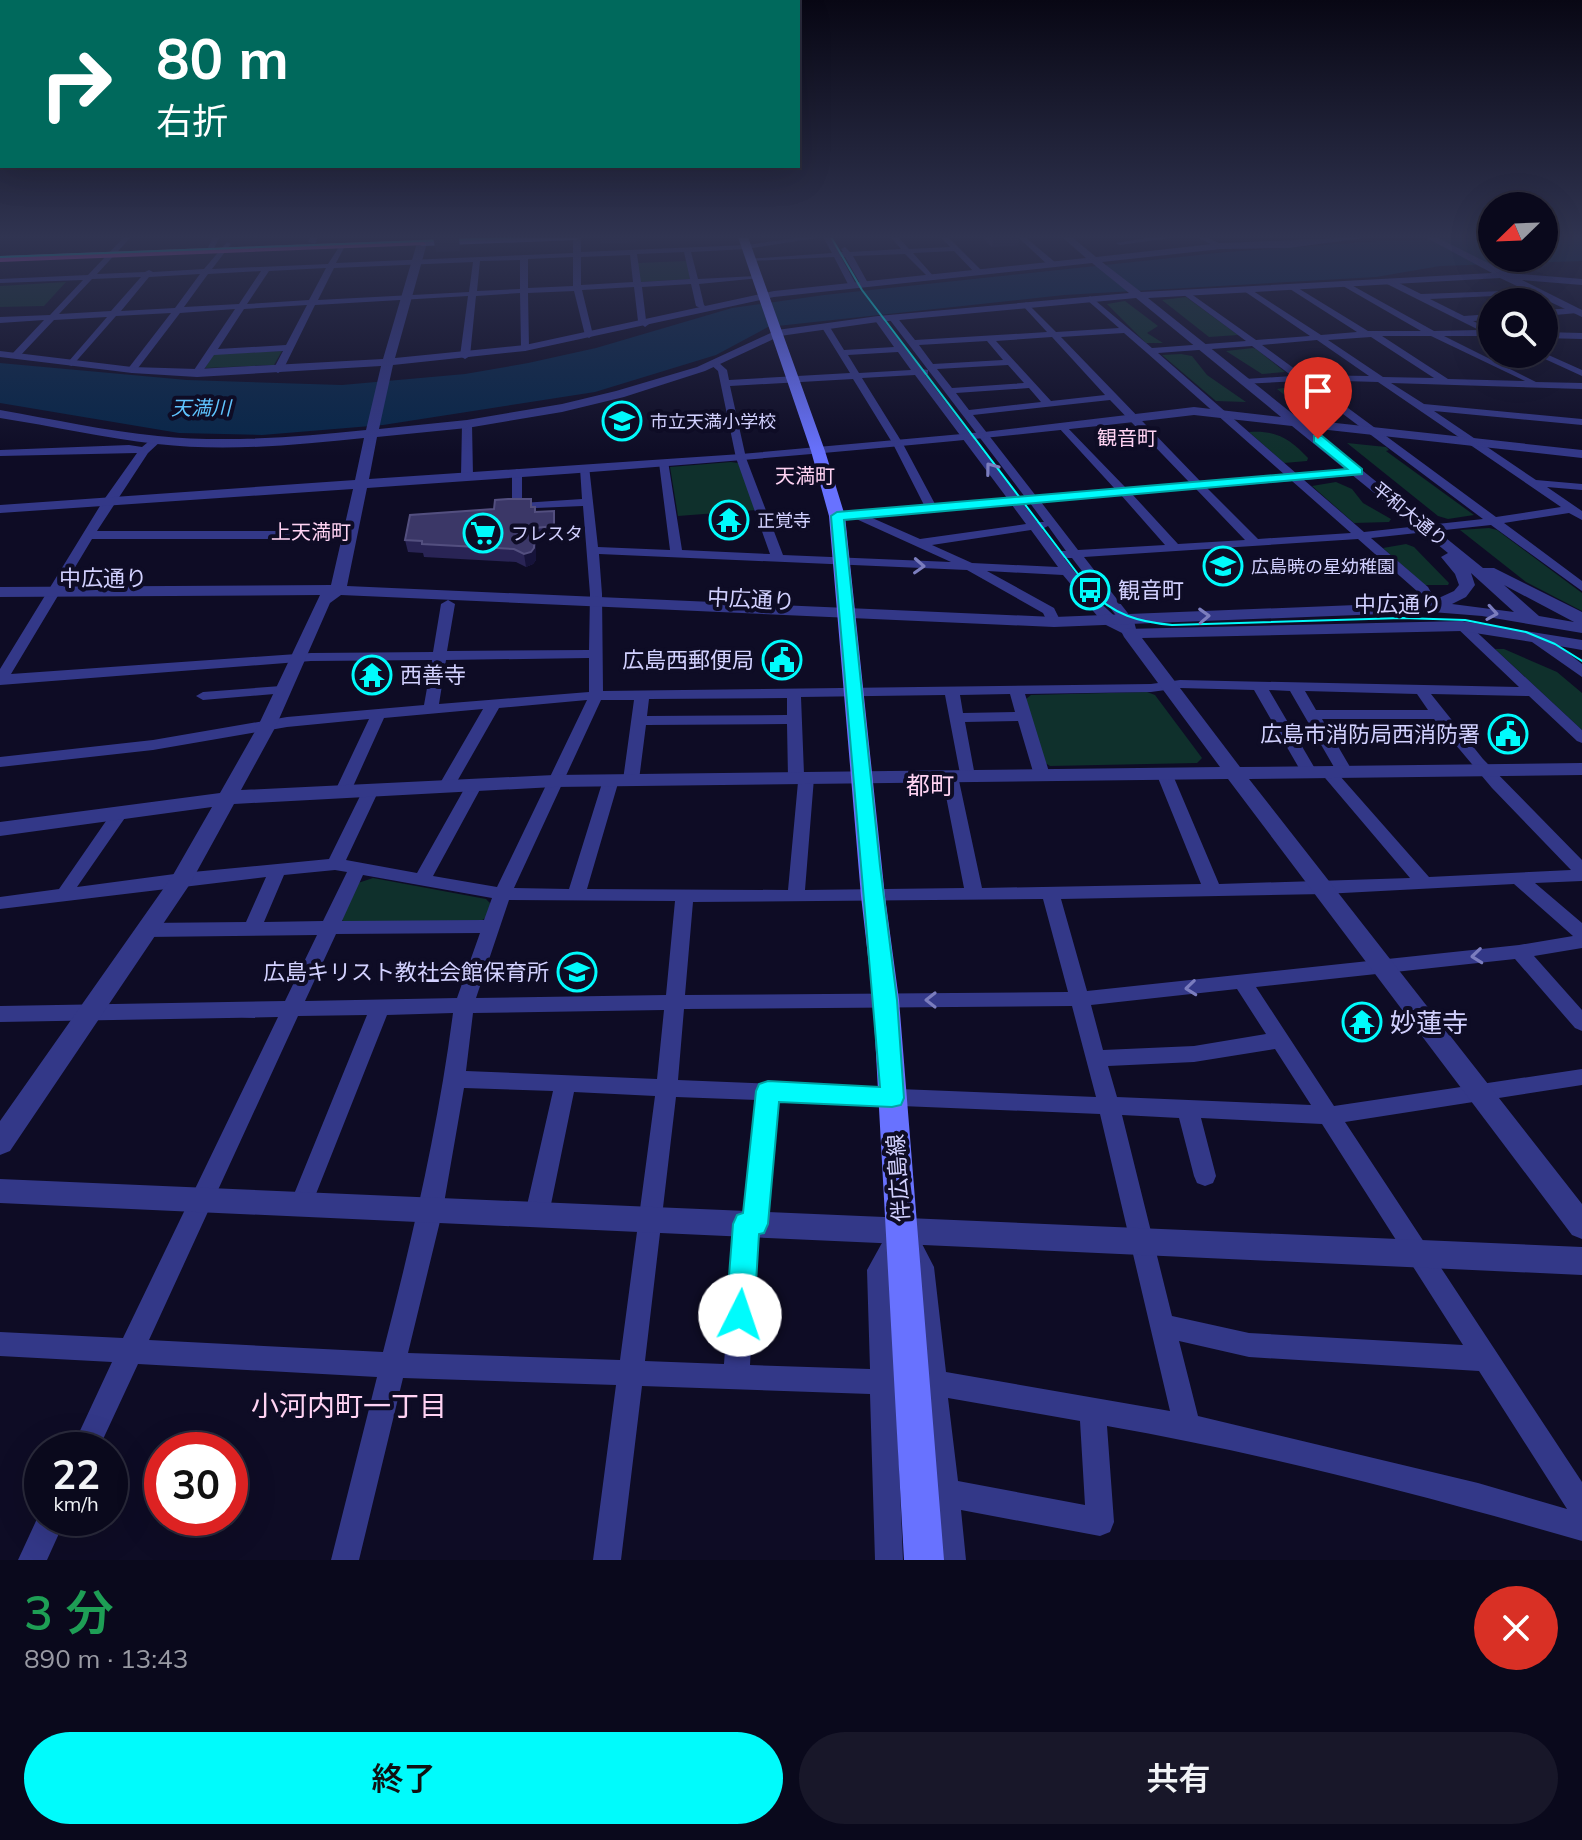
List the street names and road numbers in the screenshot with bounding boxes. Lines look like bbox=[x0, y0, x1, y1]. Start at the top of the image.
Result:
street label: 平和大通り bbox=[1368, 477, 1452, 551]
street label: 中広通り bbox=[59, 564, 147, 592]
street label: 中広通り bbox=[706, 583, 796, 615]
street label: 中広通り bbox=[1354, 590, 1442, 618]
street label: 伴広島線 bbox=[881, 1133, 915, 1223]

